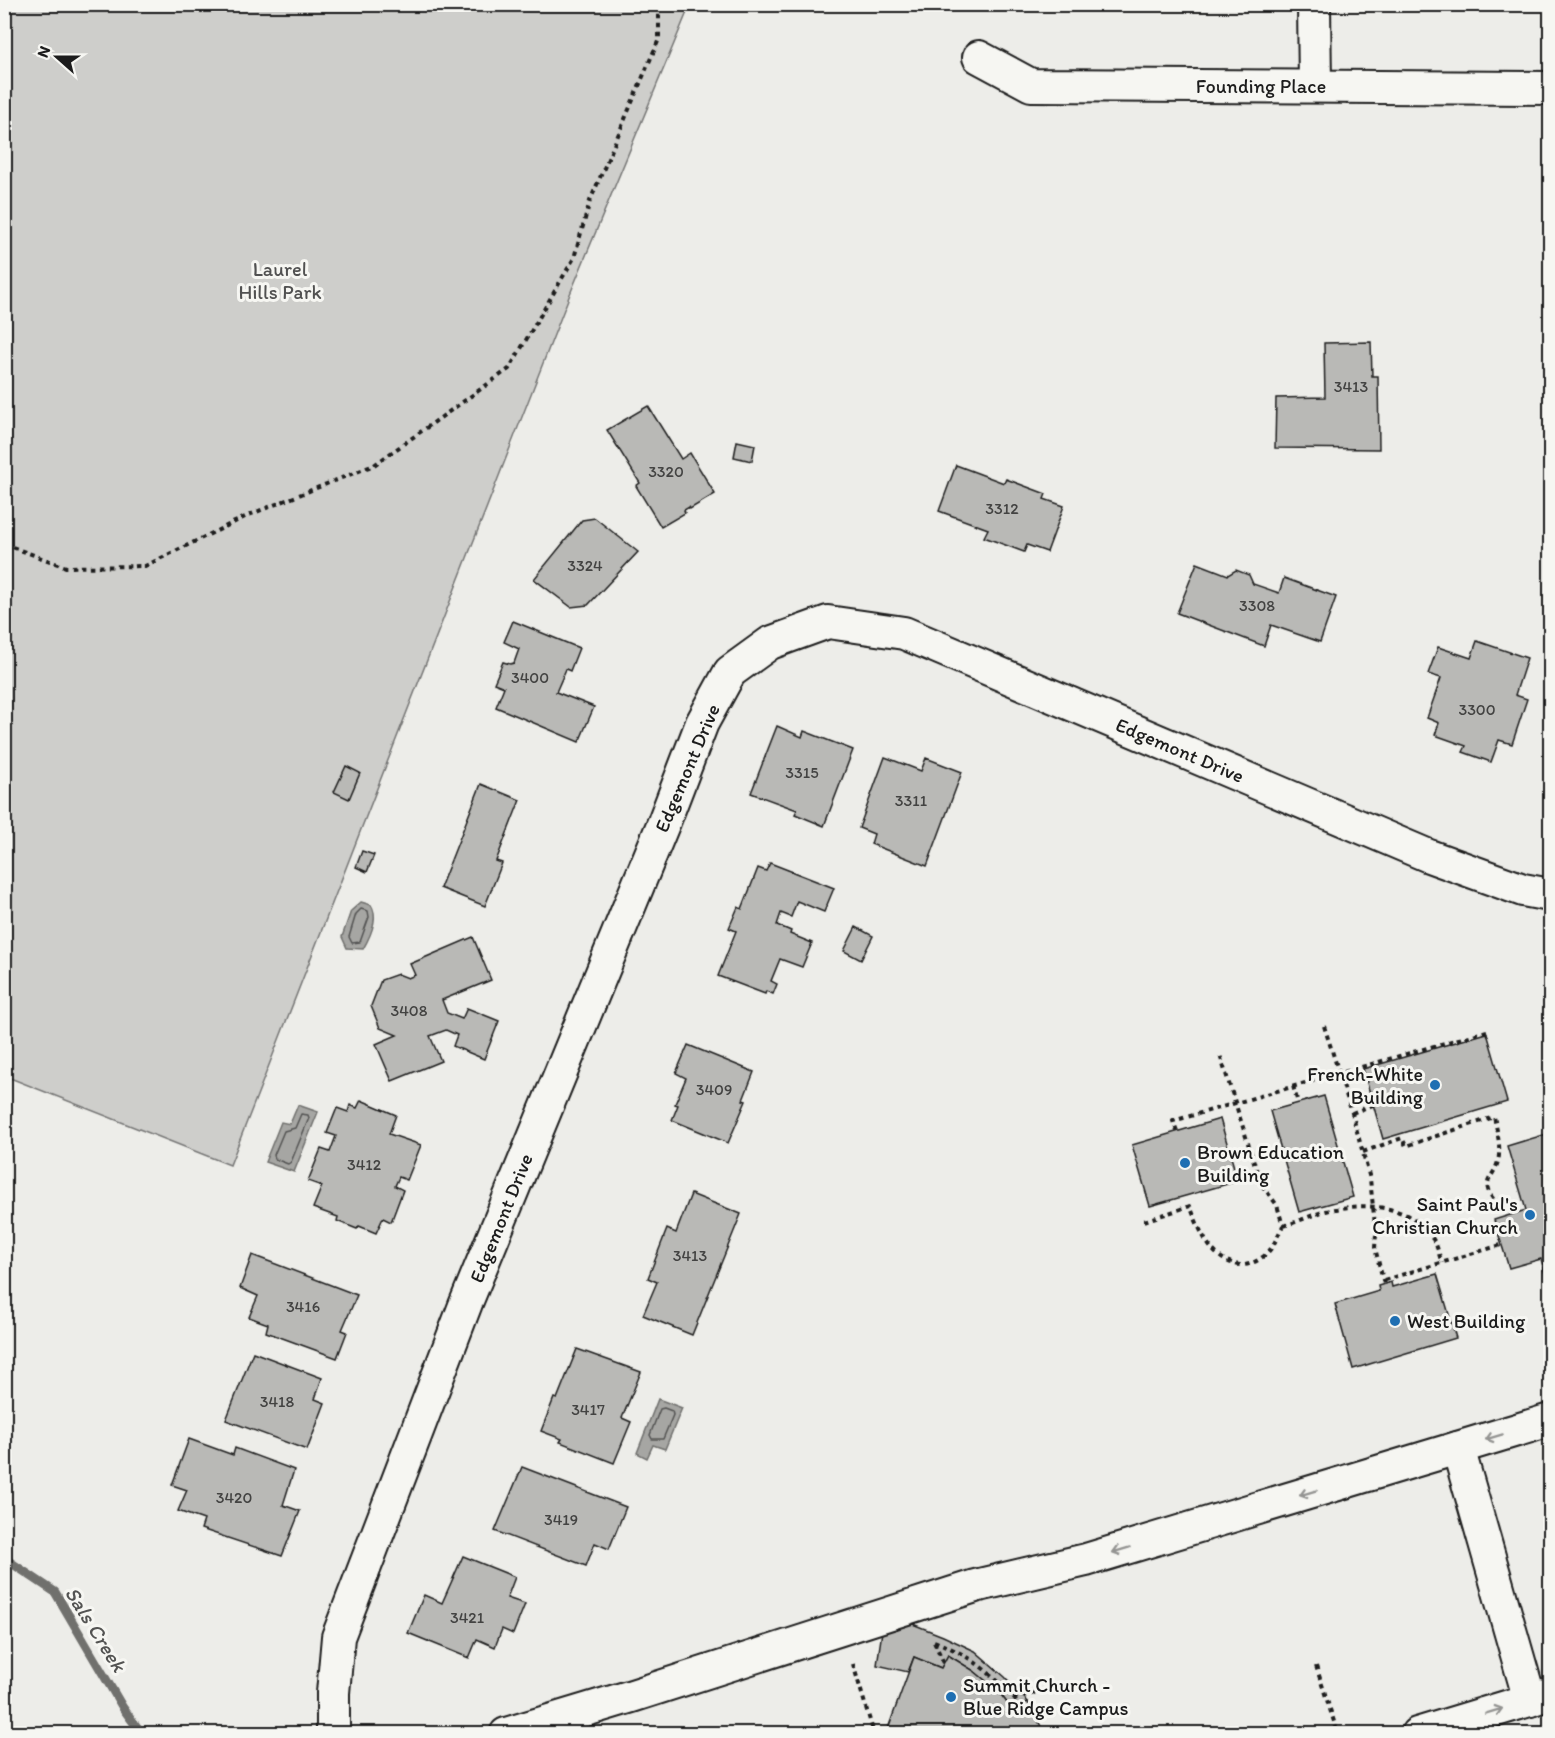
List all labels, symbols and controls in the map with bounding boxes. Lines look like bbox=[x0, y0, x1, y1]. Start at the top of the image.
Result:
north arrow bbox=[27, 27, 87, 87]
text: N bbox=[33, 43, 54, 60]
street label: Founding Place bbox=[1196, 74, 1326, 98]
park label: Laurel Hills Park bbox=[238, 257, 322, 304]
house number: 3413 bbox=[1334, 377, 1369, 396]
house number: 3320 bbox=[648, 462, 684, 481]
house number: 3312 bbox=[985, 499, 1019, 518]
house number: 3324 bbox=[567, 556, 603, 575]
house number: 3308 bbox=[1239, 596, 1275, 615]
house number: 3400 bbox=[511, 668, 549, 687]
street label: Edgemont Drive bbox=[649, 700, 725, 836]
house number: 3300 bbox=[1458, 700, 1496, 719]
street label: Edgemont Drive bbox=[1112, 712, 1248, 788]
house number: 3315 bbox=[785, 763, 819, 782]
house number: 3311 bbox=[895, 791, 928, 810]
house number: 3408 bbox=[391, 1001, 428, 1020]
place label: French-White Building bbox=[1307, 1062, 1424, 1109]
marker: French-White Building bbox=[1428, 1078, 1442, 1092]
house number: 3409 bbox=[696, 1080, 732, 1099]
place label: Brown Education Building bbox=[1197, 1140, 1344, 1187]
street label: Edgemont Drive bbox=[464, 1150, 538, 1286]
house number: 3412 bbox=[347, 1155, 382, 1174]
marker: Brown Education Building bbox=[1178, 1156, 1192, 1170]
place label: Saint Paul's Christian Church bbox=[1372, 1192, 1518, 1239]
marker: Saint Paul's Christian Church bbox=[1523, 1208, 1537, 1222]
house number: 3413 bbox=[673, 1246, 708, 1265]
house number: 3416 bbox=[286, 1297, 320, 1316]
place label: West Building bbox=[1407, 1309, 1526, 1333]
marker: West Building bbox=[1388, 1314, 1402, 1328]
house number: 3418 bbox=[260, 1392, 294, 1411]
house number: 3417 bbox=[571, 1400, 605, 1419]
one-way arrow bbox=[1485, 1432, 1504, 1443]
house number: 3420 bbox=[216, 1488, 252, 1507]
one-way arrow bbox=[1299, 1488, 1318, 1499]
house number: 3419 bbox=[544, 1510, 578, 1529]
one-way arrow bbox=[1112, 1545, 1131, 1556]
water label: Sals Creek bbox=[60, 1582, 133, 1677]
house number: 3421 bbox=[450, 1608, 485, 1627]
place label: Summit Church - Blue Ridge Campus bbox=[963, 1673, 1129, 1720]
marker: Summit Church - Blue Ridge Campus bbox=[944, 1690, 958, 1704]
one-way arrow bbox=[1484, 1705, 1503, 1716]

